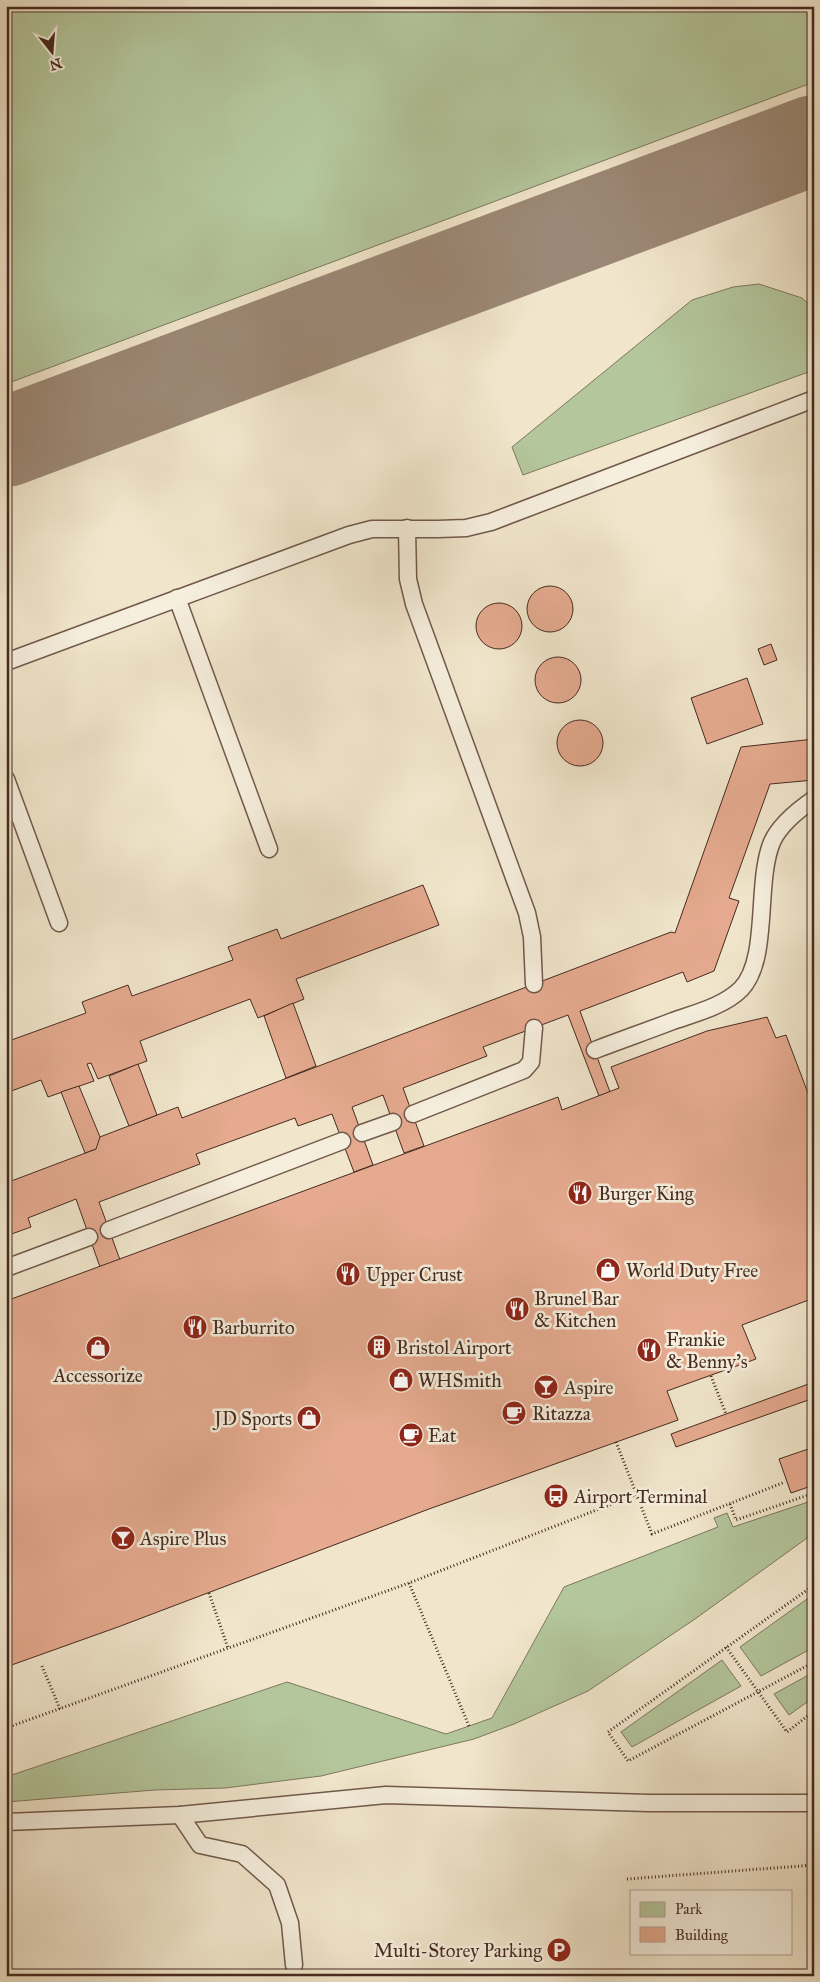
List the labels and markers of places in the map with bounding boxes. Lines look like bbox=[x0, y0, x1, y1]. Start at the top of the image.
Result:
restaurant icon: Burger King bbox=[567, 1180, 593, 1206]
place label: Burger King bbox=[598, 1182, 694, 1206]
shop icon: World Duty Free bbox=[595, 1257, 621, 1283]
place label: World Duty Free bbox=[626, 1259, 758, 1282]
restaurant icon: Upper Crust bbox=[335, 1261, 361, 1287]
place label: Upper Crust bbox=[366, 1263, 463, 1286]
place label: Brunel Bar & Kitchen bbox=[534, 1287, 620, 1332]
restaurant icon: Brunel Bar & Kitchen bbox=[504, 1296, 530, 1322]
restaurant icon: Barburrito bbox=[182, 1314, 208, 1340]
place label: Barburrito bbox=[212, 1316, 295, 1339]
place label: Frankie & Benny's bbox=[666, 1328, 748, 1373]
building icon: Bristol Airport bbox=[366, 1334, 392, 1360]
shop icon: Accessorize bbox=[85, 1335, 111, 1361]
place label: Bristol Airport bbox=[396, 1336, 512, 1359]
restaurant icon: Frankie & Benny's bbox=[636, 1337, 662, 1363]
place label: Accessorize bbox=[52, 1364, 143, 1387]
shop icon: WHSmith bbox=[388, 1367, 414, 1393]
place label: WHSmith bbox=[418, 1369, 502, 1392]
bar icon: Aspire bbox=[533, 1374, 559, 1400]
place label: Aspire bbox=[563, 1376, 613, 1399]
cafe icon: Ritazza bbox=[501, 1400, 527, 1426]
place label: Ritazza bbox=[532, 1402, 592, 1425]
shop icon: JD Sports bbox=[296, 1405, 322, 1431]
place label: JD Sports bbox=[212, 1407, 292, 1431]
cafe icon: Eat bbox=[398, 1422, 424, 1448]
place label: Eat bbox=[428, 1424, 457, 1447]
bus stop icon: Airport Terminal bbox=[543, 1483, 569, 1509]
place label: Airport Terminal bbox=[573, 1485, 708, 1508]
bar icon: Aspire Plus bbox=[110, 1525, 136, 1551]
place label: Aspire Plus bbox=[139, 1527, 226, 1550]
parking icon: Multi-Storey Parking bbox=[546, 1937, 572, 1963]
place label: Multi-Storey Parking bbox=[374, 1939, 542, 1963]

